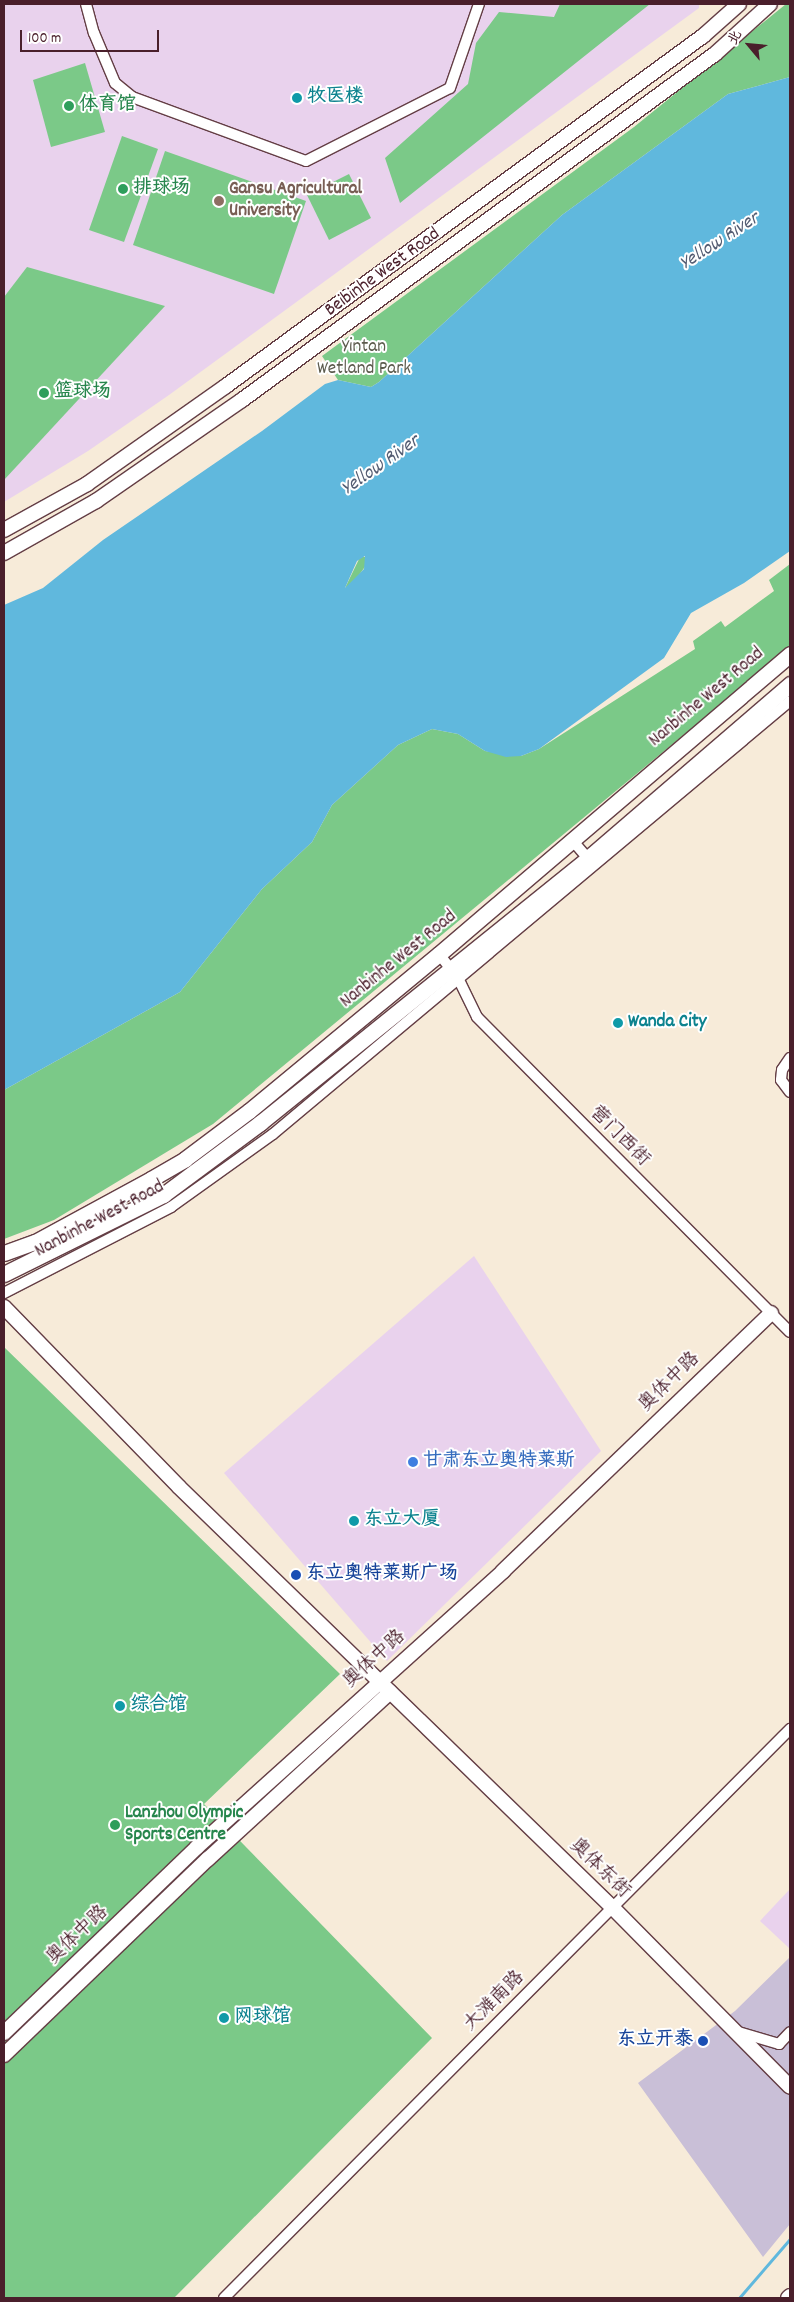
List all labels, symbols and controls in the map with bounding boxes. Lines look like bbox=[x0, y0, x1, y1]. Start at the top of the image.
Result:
scale bar bbox=[22, 20, 161, 52]
north arrow bbox=[724, 20, 774, 70]
text: 北 bbox=[724, 27, 748, 49]
text: 100 m bbox=[28, 28, 61, 50]
place label: 牧医楼 bbox=[307, 87, 364, 109]
marker: 牧医楼 bbox=[291, 92, 303, 104]
place label: 体育馆 bbox=[79, 95, 136, 117]
marker: 体育馆 bbox=[63, 100, 75, 112]
place label: 排球场 bbox=[133, 178, 190, 200]
place label: Gansu Agricultural University bbox=[229, 179, 362, 223]
marker: 排球场 bbox=[117, 183, 129, 195]
marker: Gansu Agricultural University bbox=[213, 195, 225, 207]
water label: Yellow River bbox=[676, 207, 764, 277]
street label: Beibinhe West Road bbox=[321, 224, 445, 322]
park label: Yintan Wetland Park bbox=[317, 337, 411, 381]
place label: 篮球场 bbox=[54, 382, 111, 404]
marker: 篮球场 bbox=[38, 387, 50, 399]
water label: Yellow River bbox=[337, 430, 425, 502]
street label: Nanbinhe West Road bbox=[645, 643, 769, 753]
street label: Nanbinhe West Road bbox=[336, 906, 462, 1014]
place label: Wanda City bbox=[628, 1012, 706, 1034]
marker: Wanda City bbox=[612, 1017, 624, 1029]
street label: 营门西街 bbox=[584, 1102, 654, 1172]
street label: Nanbinhe West Road bbox=[31, 1176, 169, 1264]
street label: 奥体中路 bbox=[635, 1348, 705, 1418]
place label: 甘肃东立奥特莱斯 bbox=[423, 1451, 575, 1473]
marker: 甘肃东立奥特莱斯 bbox=[407, 1456, 419, 1468]
place label: 东立大厦 bbox=[364, 1510, 440, 1532]
marker: 东立大厦 bbox=[348, 1515, 360, 1527]
place label: 东立奥特莱斯广场 bbox=[306, 1564, 458, 1586]
marker: 东立奥特莱斯广场 bbox=[290, 1569, 302, 1581]
street label: 奥体中路 bbox=[339, 1626, 411, 1694]
place label: 综合馆 bbox=[130, 1695, 187, 1717]
marker: 综合馆 bbox=[114, 1700, 126, 1712]
place label: Lanzhou Olympic Sports Centre bbox=[125, 1803, 243, 1847]
marker: Lanzhou Olympic Sports Centre bbox=[109, 1819, 121, 1831]
street label: 奥体东街 bbox=[564, 1834, 634, 1904]
street label: 奥体中路 bbox=[42, 1902, 114, 1970]
street label: 大滩南路 bbox=[460, 1967, 530, 2037]
place label: 网球馆 bbox=[234, 2007, 291, 2029]
marker: 网球馆 bbox=[218, 2012, 230, 2024]
place label: 东立开泰 bbox=[617, 2030, 693, 2052]
marker: 东立开泰 bbox=[697, 2035, 709, 2047]

